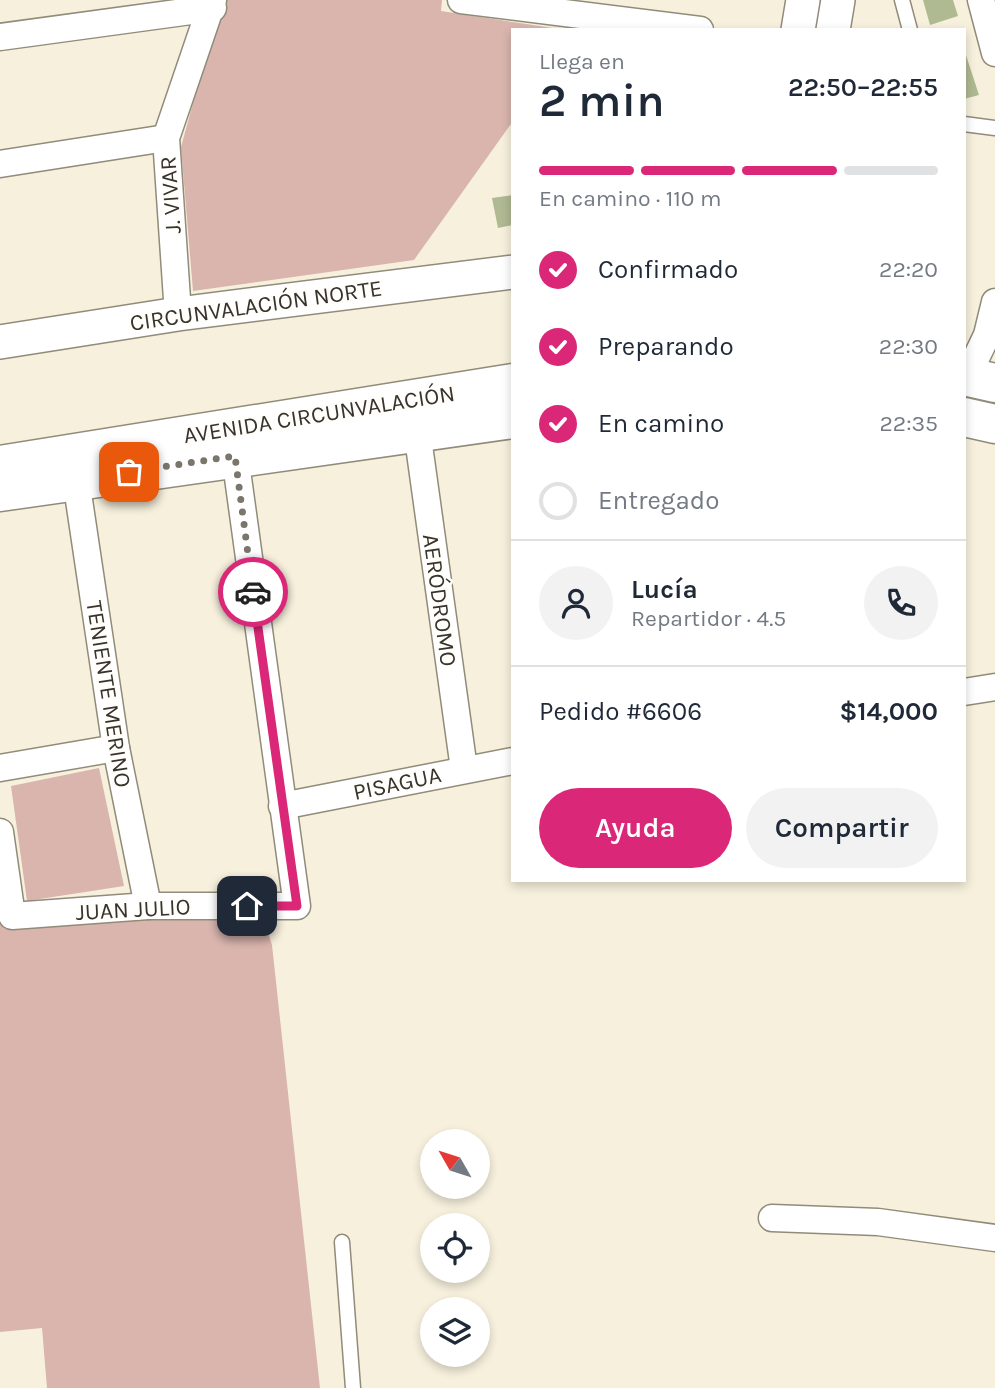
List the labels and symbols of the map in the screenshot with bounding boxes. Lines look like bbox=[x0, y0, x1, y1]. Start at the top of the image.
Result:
street label: J. VIVAR bbox=[154, 155, 187, 235]
street label: CIRCUNVALACIÓN NORTE bbox=[128, 274, 384, 337]
street label: AVENIDA CIRCUNVALACIÓN bbox=[181, 380, 457, 449]
pin bbox=[99, 442, 159, 502]
street label: AERÓDROMO bbox=[417, 532, 462, 668]
courier bbox=[218, 557, 288, 627]
street label: TENIENTE MERINO bbox=[80, 599, 137, 789]
street label: PISAGUA bbox=[351, 761, 444, 806]
pin bbox=[217, 876, 277, 936]
street label: JUAN JULIO bbox=[75, 893, 191, 926]
north arrow bbox=[420, 1129, 490, 1199]

